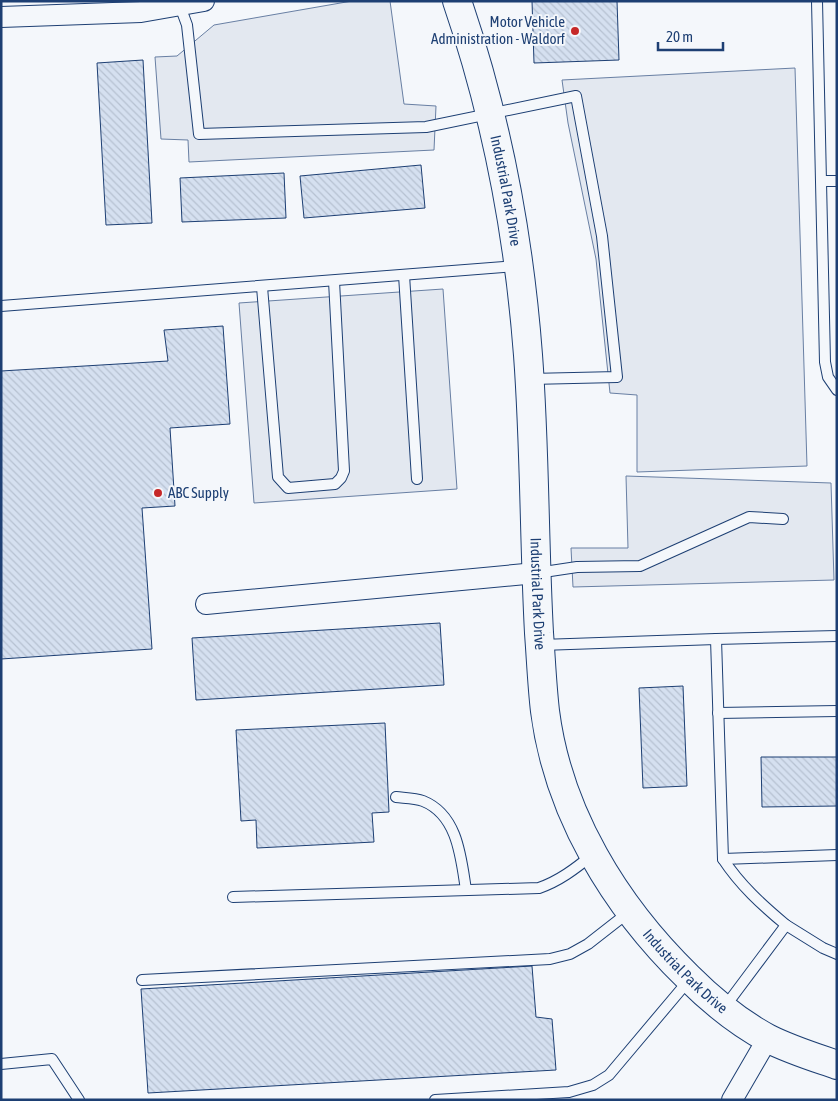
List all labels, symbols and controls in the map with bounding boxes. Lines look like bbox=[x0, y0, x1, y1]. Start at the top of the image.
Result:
place label: Motor Vehicle Administration - Waldorf bbox=[431, 13, 565, 47]
scale bar bbox=[658, 20, 723, 52]
marker: Motor Vehicle Administration - Waldorf bbox=[569, 25, 581, 37]
text: 20 m bbox=[666, 28, 693, 45]
street label: Industrial Park Drive bbox=[487, 133, 525, 247]
place label: ABC Supply bbox=[168, 484, 229, 501]
marker: ABC Supply bbox=[152, 487, 164, 499]
street label: Industrial Park Drive bbox=[527, 537, 549, 651]
street label: Industrial Park Drive bbox=[640, 925, 731, 1017]

